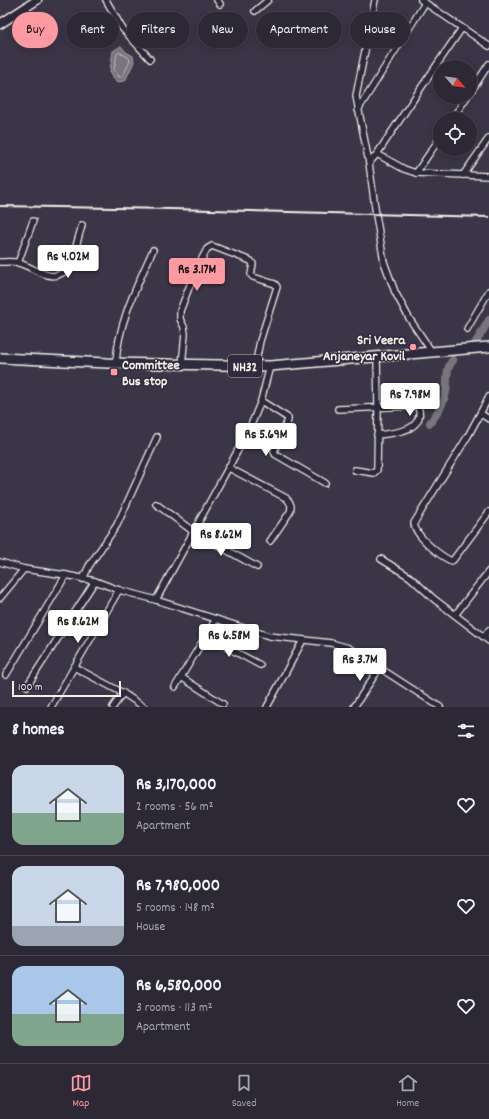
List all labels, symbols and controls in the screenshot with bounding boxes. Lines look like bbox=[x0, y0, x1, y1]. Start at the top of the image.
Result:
chip: Buy bbox=[12, 12, 58, 48]
chip: Rent bbox=[66, 12, 119, 48]
chip: Filters bbox=[127, 12, 190, 48]
chip: New bbox=[198, 12, 248, 48]
chip: Apartment bbox=[256, 12, 342, 48]
chip: House bbox=[350, 12, 410, 48]
north arrow bbox=[433, 60, 477, 104]
map controls bbox=[433, 60, 477, 156]
button: locate bbox=[433, 112, 477, 156]
pin: Rs 4.02M bbox=[27, 245, 109, 279]
text: Rs 4.02M bbox=[47, 248, 89, 267]
pin: Rs 3.17M bbox=[156, 258, 238, 292]
text: Rs 3.17M bbox=[178, 261, 216, 280]
place label: Sri Veera Anjaneyar Kovil bbox=[323, 331, 406, 367]
marker: Sri Veera Anjaneyar Kovil bbox=[408, 342, 418, 352]
road number: NH32 bbox=[228, 355, 262, 377]
place label: Committee Bus stop bbox=[122, 356, 180, 392]
marker: Committee Bus stop bbox=[109, 367, 119, 377]
pin: Rs 7.98M bbox=[369, 383, 451, 417]
text: Rs 7.98M bbox=[390, 386, 430, 405]
pin: Rs 5.69M bbox=[225, 423, 307, 457]
text: Rs 5.69M bbox=[245, 426, 287, 445]
pin: Rs 8.62M bbox=[180, 523, 262, 557]
text: Rs 8.62M bbox=[200, 526, 242, 545]
pin: Rs 8.62M bbox=[37, 610, 119, 644]
text: Rs 8.62M bbox=[57, 613, 99, 632]
pin: Rs 6.58M bbox=[188, 624, 270, 658]
text: Rs 6.58M bbox=[208, 627, 250, 646]
pin: Rs 3.7M bbox=[323, 648, 397, 682]
text: Rs 3.7M bbox=[342, 651, 378, 670]
scale bar bbox=[12, 679, 121, 698]
text: 100 m bbox=[18, 680, 42, 696]
text: 8 homes bbox=[12, 719, 64, 743]
icon: filters bbox=[455, 720, 477, 742]
text: Rs 3,170,000 bbox=[136, 774, 217, 798]
icon: home bbox=[44, 781, 92, 829]
icon: heart bbox=[455, 794, 477, 816]
text: 2 rooms · 56 m² bbox=[136, 798, 213, 817]
text: Apartment bbox=[136, 817, 190, 836]
text: Rs 7,980,000 bbox=[136, 875, 220, 899]
icon: home bbox=[44, 882, 92, 930]
icon: heart bbox=[455, 895, 477, 917]
text: 5 rooms · 148 m² bbox=[136, 899, 215, 918]
text: House bbox=[136, 918, 165, 937]
text: Rs 6,580,000 bbox=[136, 975, 222, 999]
icon: home bbox=[44, 982, 92, 1030]
icon: heart bbox=[455, 995, 477, 1017]
text: 3 rooms · 113 m² bbox=[136, 999, 213, 1018]
text: Apartment bbox=[136, 1018, 190, 1037]
tab: Map bbox=[70, 1072, 92, 1112]
tab: Saved bbox=[232, 1072, 256, 1112]
tab: Home bbox=[396, 1072, 419, 1112]

